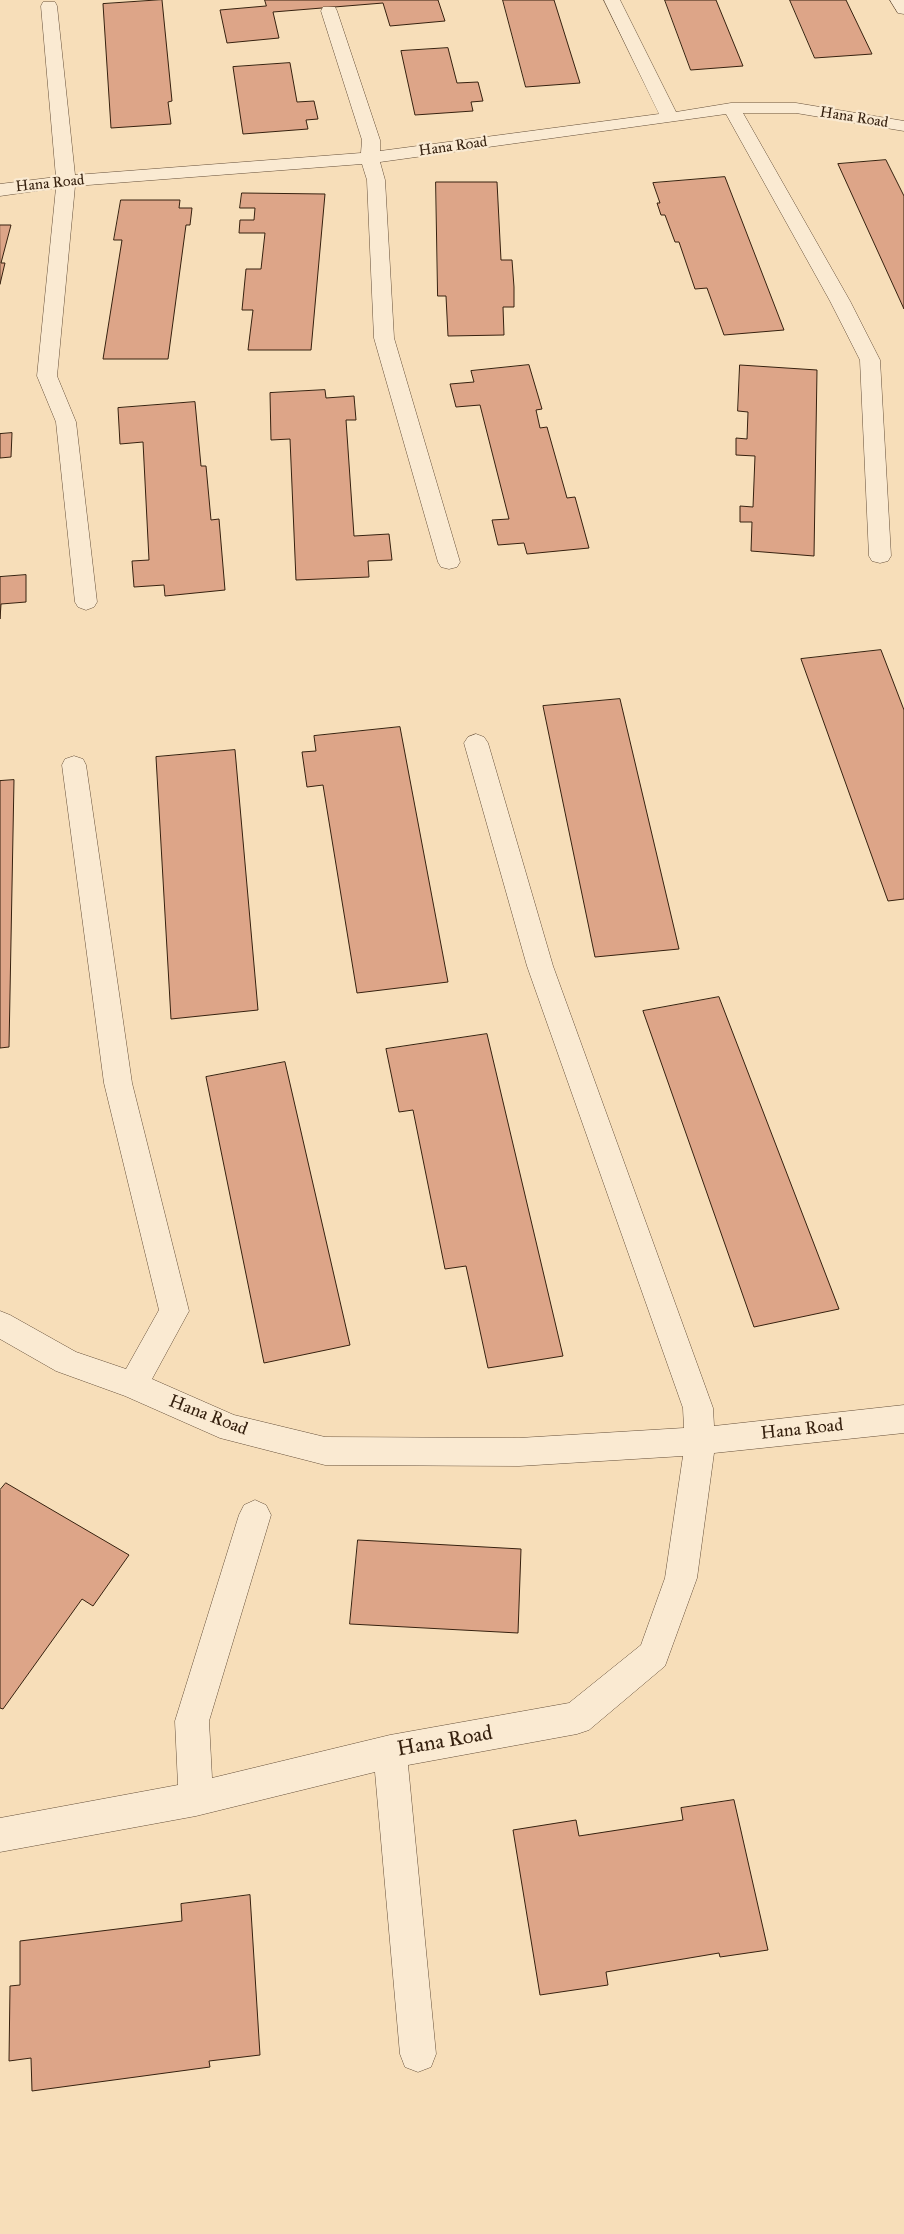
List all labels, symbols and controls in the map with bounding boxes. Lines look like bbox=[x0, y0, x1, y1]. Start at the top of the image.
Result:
street label: Hana Road bbox=[819, 104, 889, 132]
street label: Hana Road bbox=[418, 133, 488, 161]
street label: Hana Road bbox=[15, 171, 85, 197]
street label: Hana Road bbox=[166, 1391, 250, 1441]
street label: Hana Road bbox=[760, 1415, 844, 1445]
street label: Hana Road bbox=[395, 1721, 495, 1763]

